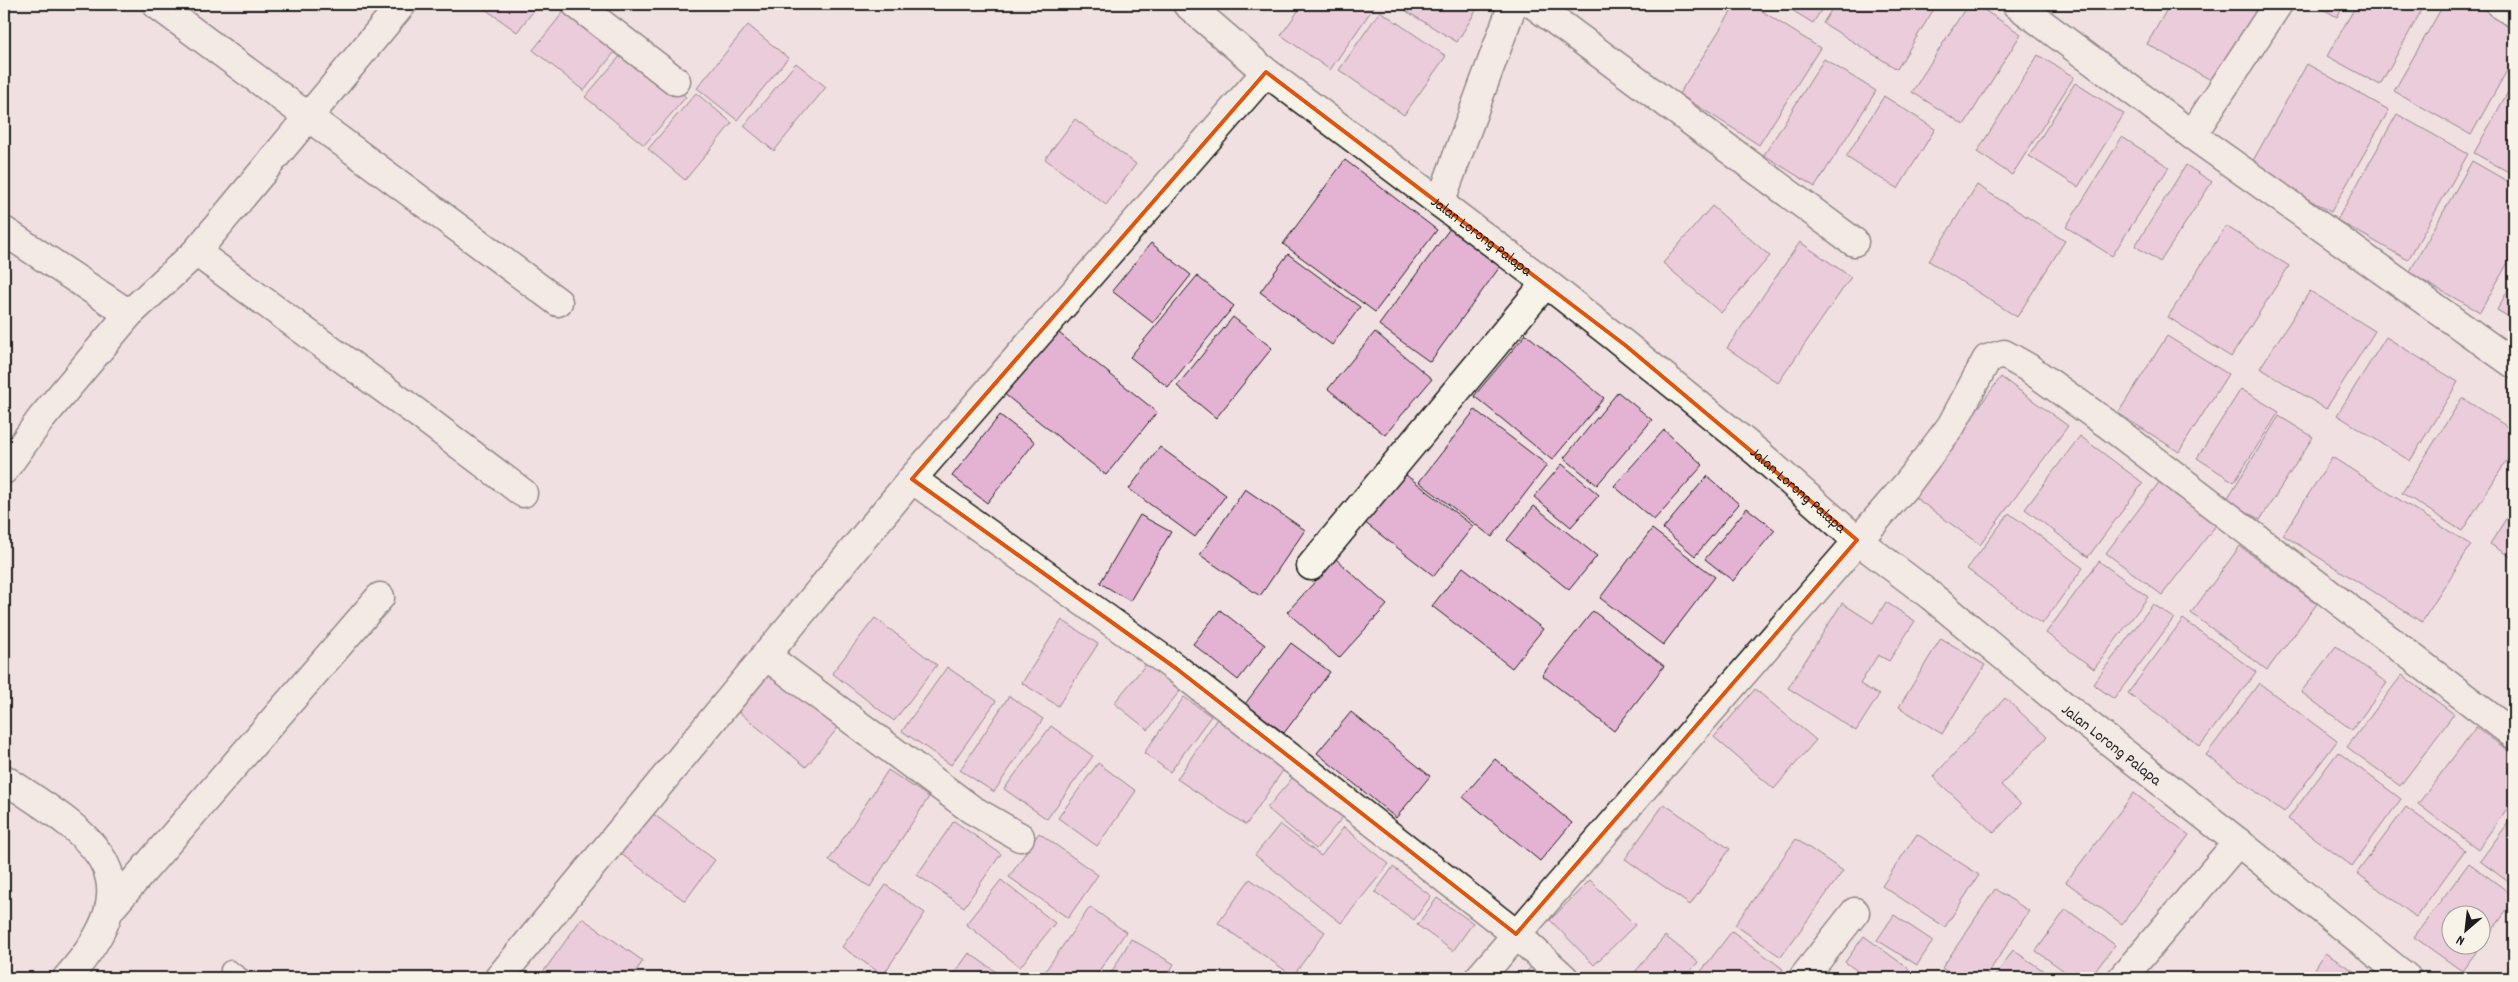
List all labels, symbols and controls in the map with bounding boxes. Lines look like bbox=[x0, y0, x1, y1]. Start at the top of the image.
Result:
street label: Jalan Lorong Palapa bbox=[1425, 191, 1537, 283]
street label: Jalan Lorong Palapa bbox=[1744, 442, 1851, 540]
street label: Jalan Lorong Palapa bbox=[2056, 699, 2166, 792]
north arrow bbox=[2440, 904, 2490, 954]
text: N bbox=[2453, 929, 2469, 950]

